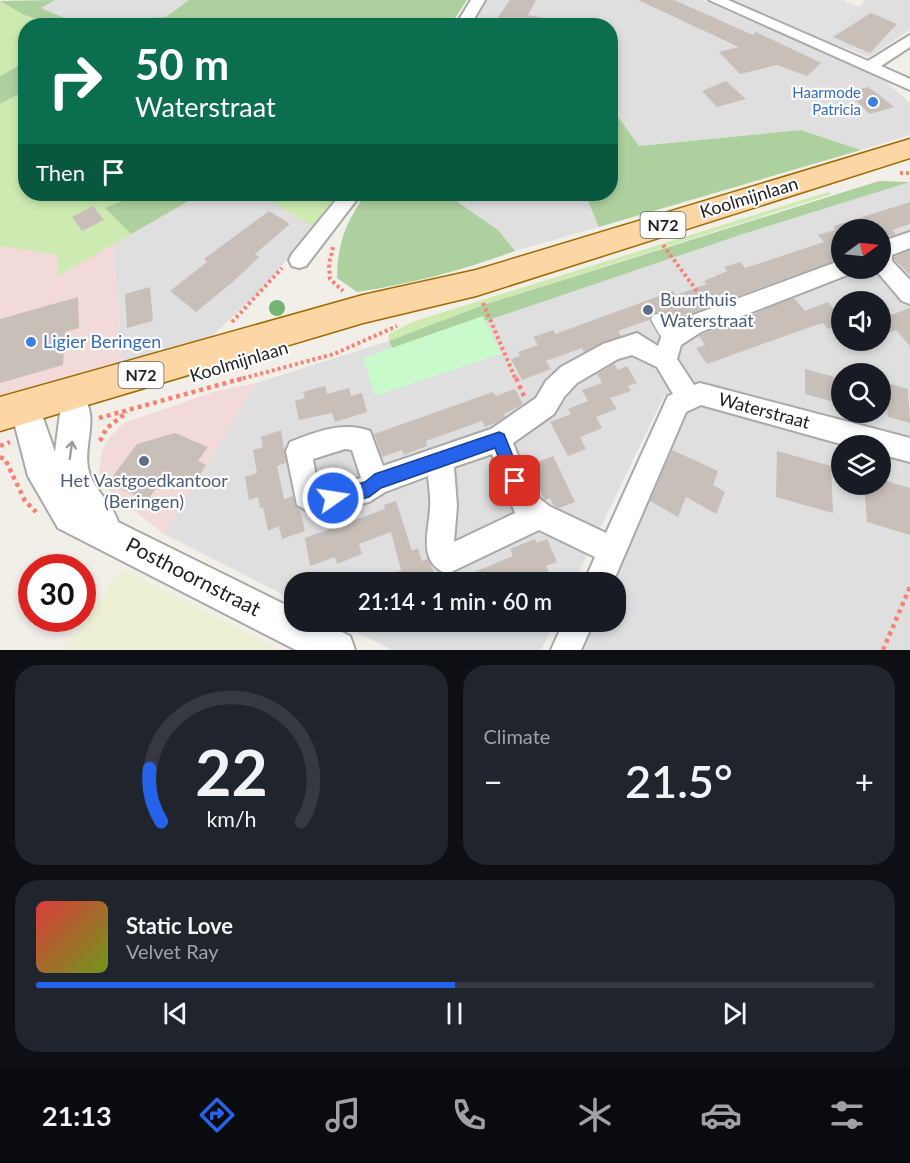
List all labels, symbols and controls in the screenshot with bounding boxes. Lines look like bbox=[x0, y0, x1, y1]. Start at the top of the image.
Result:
text: 50 m bbox=[135, 39, 229, 89]
icon: right bbox=[36, 42, 114, 120]
place label: Haarmode Patricia bbox=[792, 83, 861, 118]
text: Waterstraat bbox=[135, 90, 276, 123]
marker: Haarmode Patricia bbox=[866, 95, 880, 109]
icon: arrive bbox=[97, 156, 130, 189]
text: Then bbox=[36, 159, 85, 186]
street label: Koolmijnlaan bbox=[697, 172, 800, 222]
road number: N72 bbox=[640, 212, 686, 238]
north arrow bbox=[831, 219, 891, 279]
map controls bbox=[831, 219, 891, 495]
place label: Buurthuis Waterstraat bbox=[660, 288, 754, 331]
button: sound bbox=[831, 291, 891, 351]
marker: Buurthuis Waterstraat bbox=[641, 303, 655, 317]
place label: Ligier Beringen bbox=[43, 330, 161, 352]
marker: Ligier Beringen bbox=[24, 335, 38, 349]
street label: Koolmijnlaan bbox=[187, 336, 290, 386]
road number: N72 bbox=[118, 362, 164, 388]
button: search bbox=[831, 363, 891, 423]
street label: Waterstraat bbox=[716, 387, 813, 433]
button: layers bbox=[831, 435, 891, 495]
one-way arrow bbox=[65, 441, 76, 461]
marker: Het Vastgoedkantoor (Beringen) bbox=[137, 454, 151, 468]
pin bbox=[489, 455, 540, 506]
icon: arrive bbox=[498, 464, 531, 497]
position arrow bbox=[301, 466, 365, 530]
place label: Het Vastgoedkantoor (Beringen) bbox=[60, 469, 228, 512]
street label: Posthoornstraat bbox=[122, 531, 266, 621]
speed limit sign: 30 bbox=[18, 554, 96, 632]
text: 21:14 · 1 min · 60 m bbox=[358, 588, 552, 615]
text: Climate bbox=[484, 724, 550, 748]
text: 22 bbox=[195, 734, 267, 809]
text: 21.5° bbox=[625, 754, 733, 808]
text: − bbox=[484, 761, 503, 801]
text: + bbox=[855, 761, 874, 801]
text: km/h bbox=[206, 806, 256, 832]
text: Static Love bbox=[126, 912, 233, 939]
text: Velvet Ray bbox=[126, 939, 219, 963]
icon: previous bbox=[159, 997, 192, 1030]
icon: pause bbox=[438, 997, 471, 1030]
icon: next bbox=[718, 997, 751, 1030]
icon: directions bbox=[196, 1094, 238, 1136]
icon: music bbox=[322, 1094, 364, 1136]
icon: phone bbox=[448, 1094, 490, 1136]
icon: climate bbox=[574, 1094, 616, 1136]
icon: car bbox=[700, 1094, 742, 1136]
icon: filters bbox=[826, 1094, 868, 1136]
text: 21:13 bbox=[42, 1099, 112, 1132]

